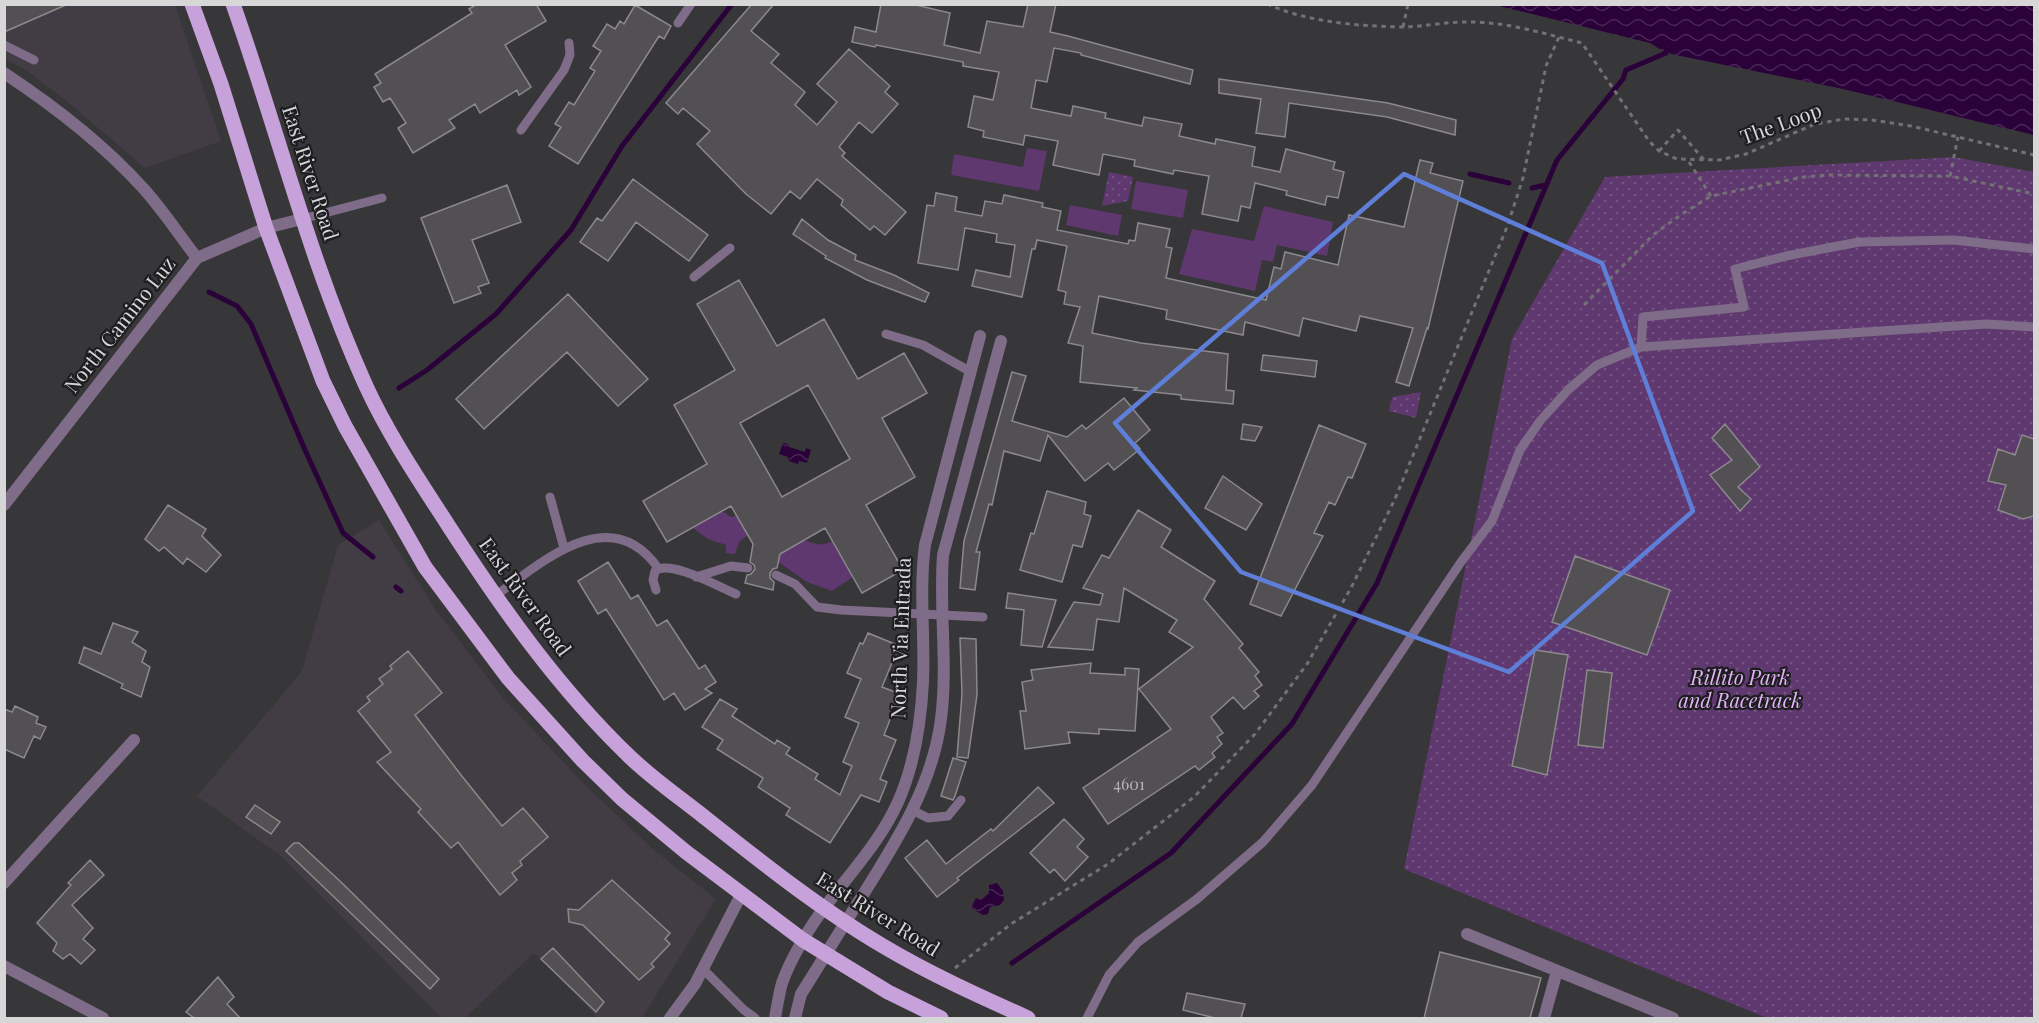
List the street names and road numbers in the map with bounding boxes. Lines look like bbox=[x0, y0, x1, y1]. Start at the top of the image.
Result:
street label: The Loop bbox=[1736, 95, 1825, 150]
street label: East River Road bbox=[277, 102, 346, 244]
street label: North Camino Luz bbox=[57, 251, 180, 398]
street label: East River Road bbox=[474, 531, 579, 661]
street label: North Via Entrada bbox=[883, 557, 916, 719]
street label: East River Road bbox=[812, 864, 946, 962]

